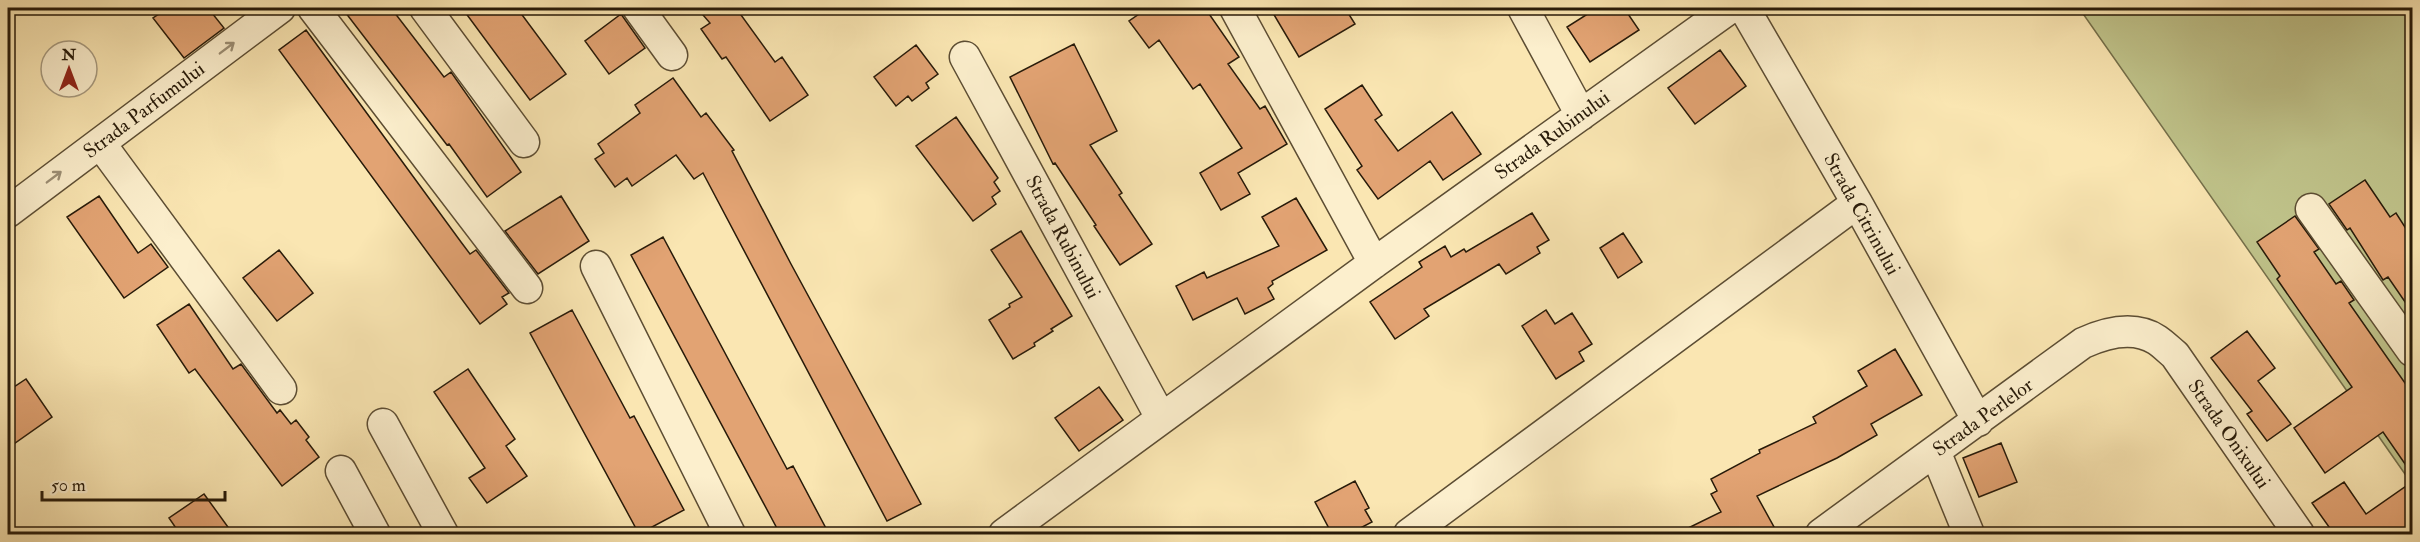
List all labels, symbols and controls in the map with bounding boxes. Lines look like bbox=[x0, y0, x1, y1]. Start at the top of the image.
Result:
north arrow bbox=[39, 39, 99, 99]
one-way arrow bbox=[219, 42, 235, 54]
text: N bbox=[61, 45, 77, 65]
street label: Strada Parfumului bbox=[78, 56, 210, 164]
street label: Strada Rubinului bbox=[1490, 85, 1614, 185]
street label: Strada Citrinului bbox=[1818, 149, 1906, 279]
one-way arrow bbox=[46, 171, 62, 184]
street label: Strada Rubinului bbox=[1020, 171, 1106, 303]
street label: Strada Perlelor bbox=[1928, 372, 2039, 462]
street label: Strada Onixului bbox=[2182, 375, 2276, 493]
scale bar bbox=[42, 464, 225, 502]
text: 50 m bbox=[51, 474, 86, 497]

